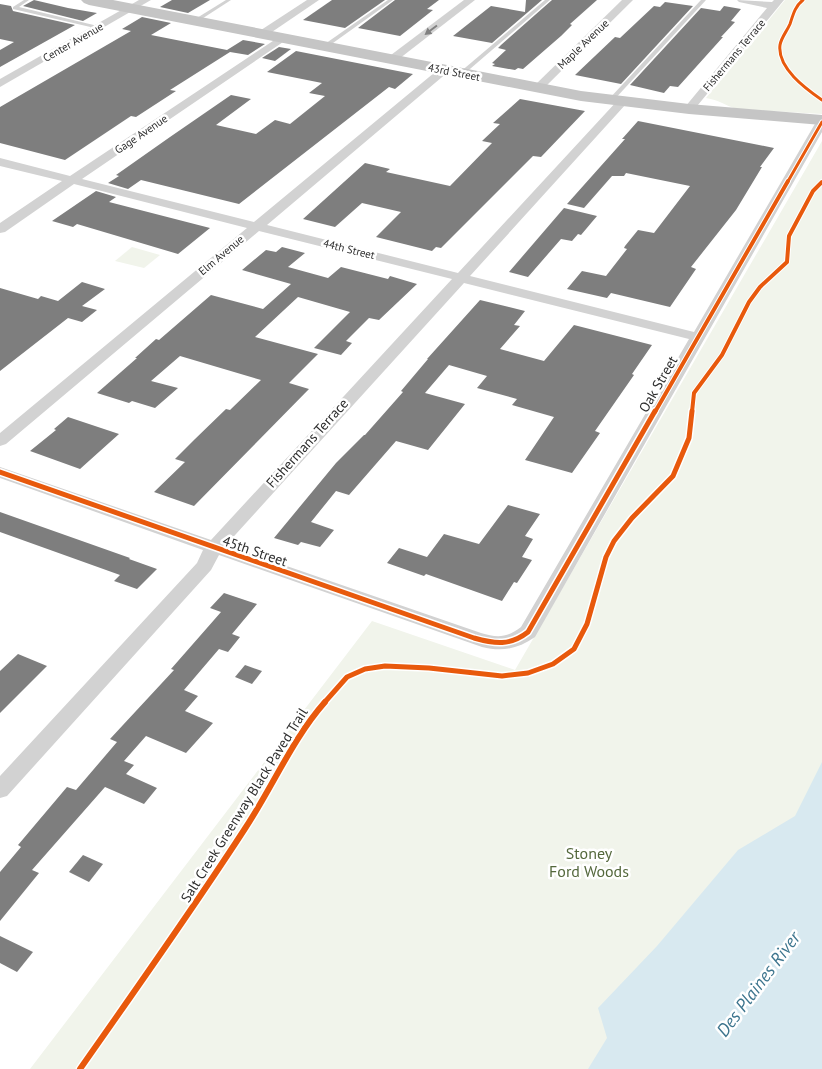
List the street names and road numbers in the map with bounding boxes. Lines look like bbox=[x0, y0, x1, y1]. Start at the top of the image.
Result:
street label: Maple Avenue bbox=[554, 16, 612, 72]
street label: Fishermans Terrace bbox=[700, 16, 768, 94]
street label: Center Avenue bbox=[40, 19, 106, 65]
street label: 43rd Street bbox=[427, 60, 481, 84]
street label: Gage Avenue bbox=[112, 111, 170, 157]
street label: Elm Avenue bbox=[195, 232, 247, 278]
street label: 44th Street bbox=[322, 236, 377, 262]
street label: Oak Street bbox=[635, 352, 681, 415]
street label: Fishermans Terrace bbox=[262, 395, 352, 491]
street label: 45th Street bbox=[220, 532, 290, 571]
street label: Salt Creek Greenway Black Paved Trail bbox=[177, 704, 311, 906]

